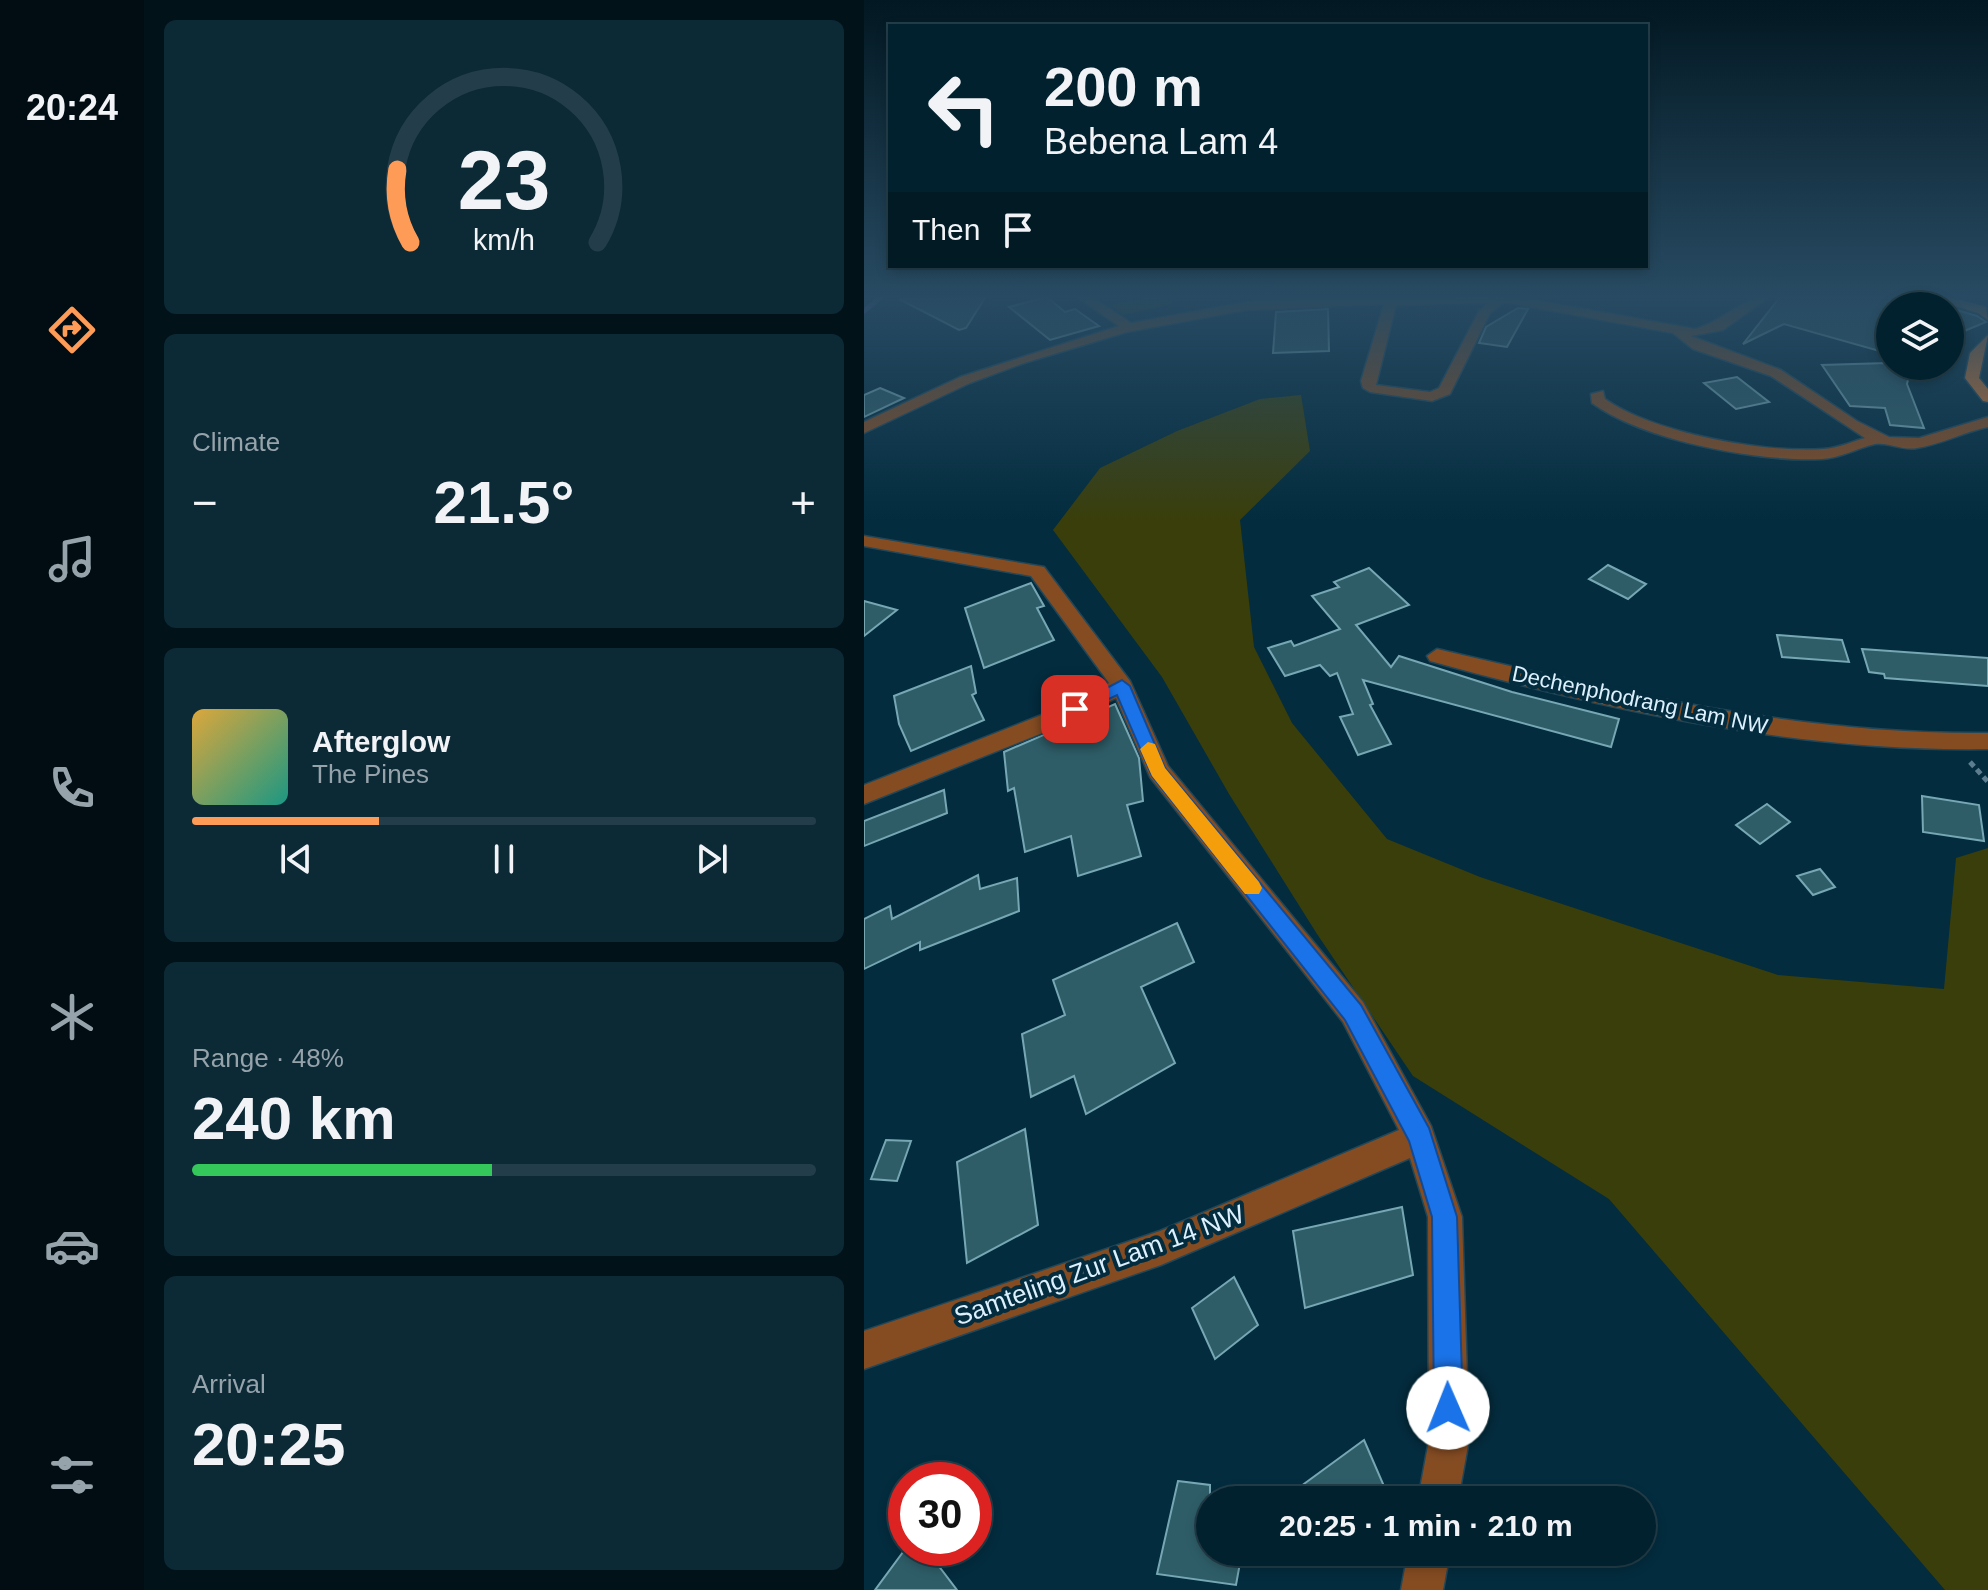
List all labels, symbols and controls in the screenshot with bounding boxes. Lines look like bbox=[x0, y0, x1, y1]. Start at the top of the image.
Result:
text: 200 m bbox=[1044, 55, 1203, 118]
icon: left bbox=[912, 56, 1016, 160]
text: 20:24 bbox=[26, 87, 118, 128]
text: Bebena Lam 4 bbox=[1044, 121, 1278, 162]
text: 23 bbox=[458, 134, 550, 227]
icon: arrive bbox=[996, 208, 1040, 252]
text: Then bbox=[912, 213, 980, 246]
text: km/h bbox=[473, 224, 535, 256]
map controls bbox=[1876, 292, 1964, 380]
button: layers bbox=[1876, 292, 1964, 380]
icon: directions bbox=[44, 302, 100, 358]
text: Climate bbox=[192, 427, 280, 457]
text: 21.5° bbox=[434, 469, 574, 536]
text: − bbox=[192, 478, 218, 527]
text: + bbox=[790, 478, 816, 527]
icon: music bbox=[44, 531, 100, 587]
street label: Dechenphodrang Lam NW bbox=[1510, 661, 1770, 739]
pin bbox=[1041, 675, 1109, 743]
icon: arrive bbox=[1053, 687, 1097, 731]
text: Afterglow bbox=[312, 725, 450, 758]
text: The Pines bbox=[312, 759, 429, 789]
icon: phone bbox=[44, 760, 100, 816]
icon: previous bbox=[274, 837, 318, 881]
icon: pause bbox=[482, 837, 526, 881]
icon: next bbox=[690, 837, 734, 881]
icon: climate bbox=[44, 989, 100, 1045]
text: Range · 48% bbox=[192, 1043, 344, 1073]
text: 240 km bbox=[192, 1085, 396, 1152]
street label: Samteling Zur Lam 14 NW bbox=[950, 1198, 1248, 1331]
icon: car bbox=[44, 1218, 100, 1274]
position arrow bbox=[1406, 1366, 1490, 1450]
text: Arrival bbox=[192, 1369, 266, 1399]
text: 20:25 bbox=[192, 1411, 345, 1478]
icon: filters bbox=[44, 1447, 100, 1503]
speed limit sign: 30 bbox=[888, 1462, 992, 1566]
text: 20:25 · 1 min · 210 m bbox=[1279, 1509, 1573, 1542]

